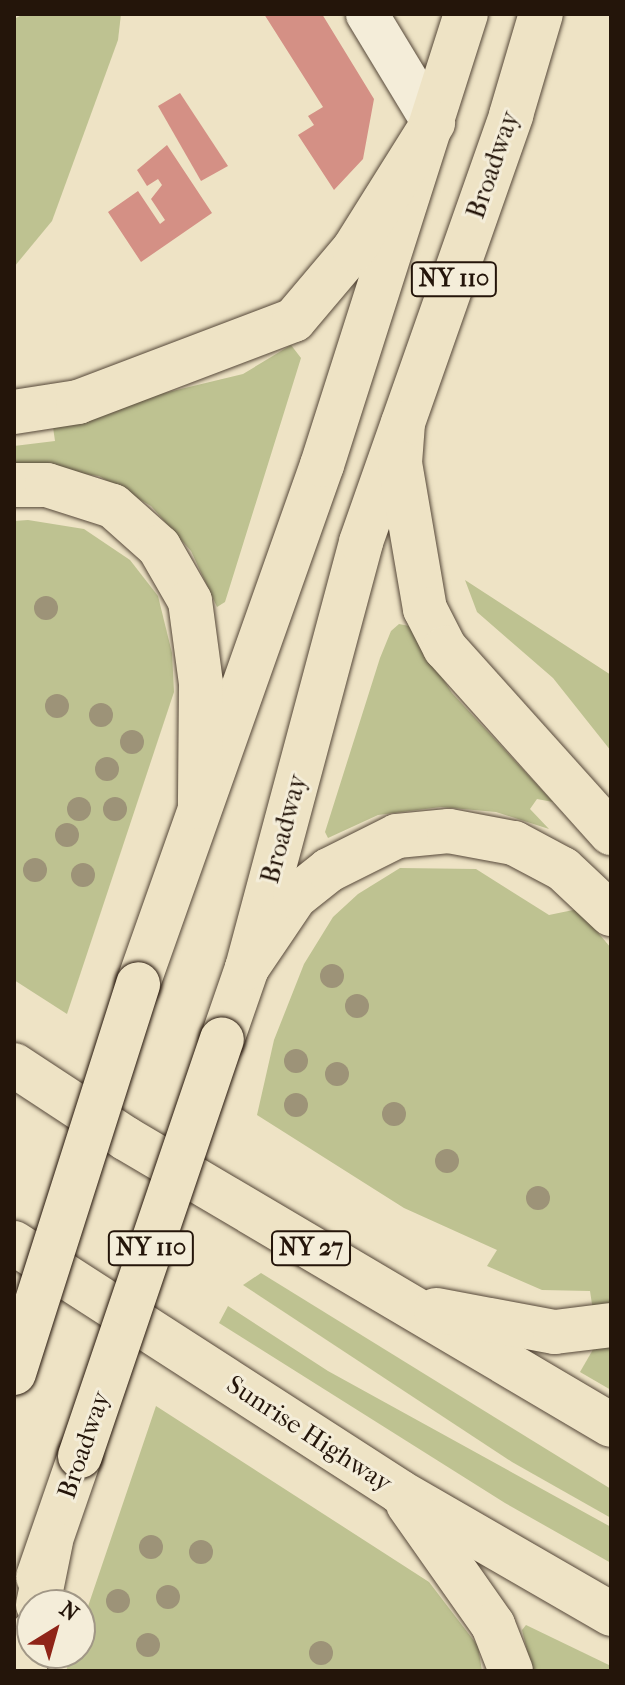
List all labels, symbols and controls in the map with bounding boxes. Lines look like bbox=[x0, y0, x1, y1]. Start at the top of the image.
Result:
street label: Broadway bbox=[460, 107, 526, 223]
road number: NY 110 bbox=[410, 259, 498, 299]
street label: Broadway bbox=[255, 771, 313, 887]
road number: NY 110 bbox=[107, 1228, 195, 1268]
road number: NY 27 bbox=[271, 1228, 351, 1268]
street label: Sunrise Highway bbox=[221, 1369, 397, 1499]
street label: Broadway bbox=[51, 1387, 117, 1503]
north arrow bbox=[16, 1589, 96, 1669]
text: N bbox=[55, 1596, 84, 1627]

